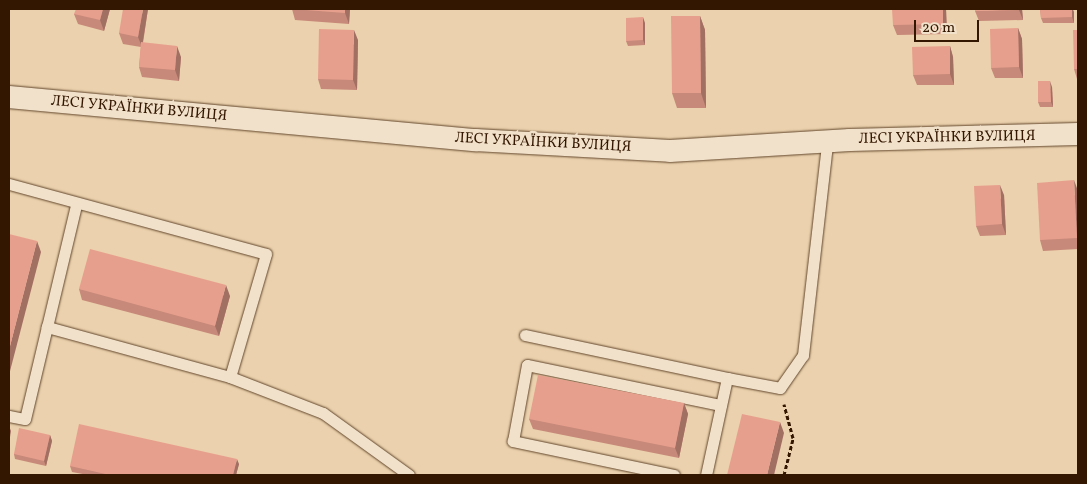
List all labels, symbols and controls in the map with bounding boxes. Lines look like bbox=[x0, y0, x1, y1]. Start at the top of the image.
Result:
scale bar bbox=[917, 10, 982, 42]
text: 20 m bbox=[922, 18, 955, 39]
street label: ЛЕСІ УКРАЇНКИ ВУЛИЦЯ bbox=[50, 92, 228, 126]
street label: ЛЕСІ УКРАЇНКИ ВУЛИЦЯ bbox=[858, 127, 1036, 149]
street label: ЛЕСІ УКРАЇНКИ ВУЛИЦЯ bbox=[454, 129, 632, 157]

